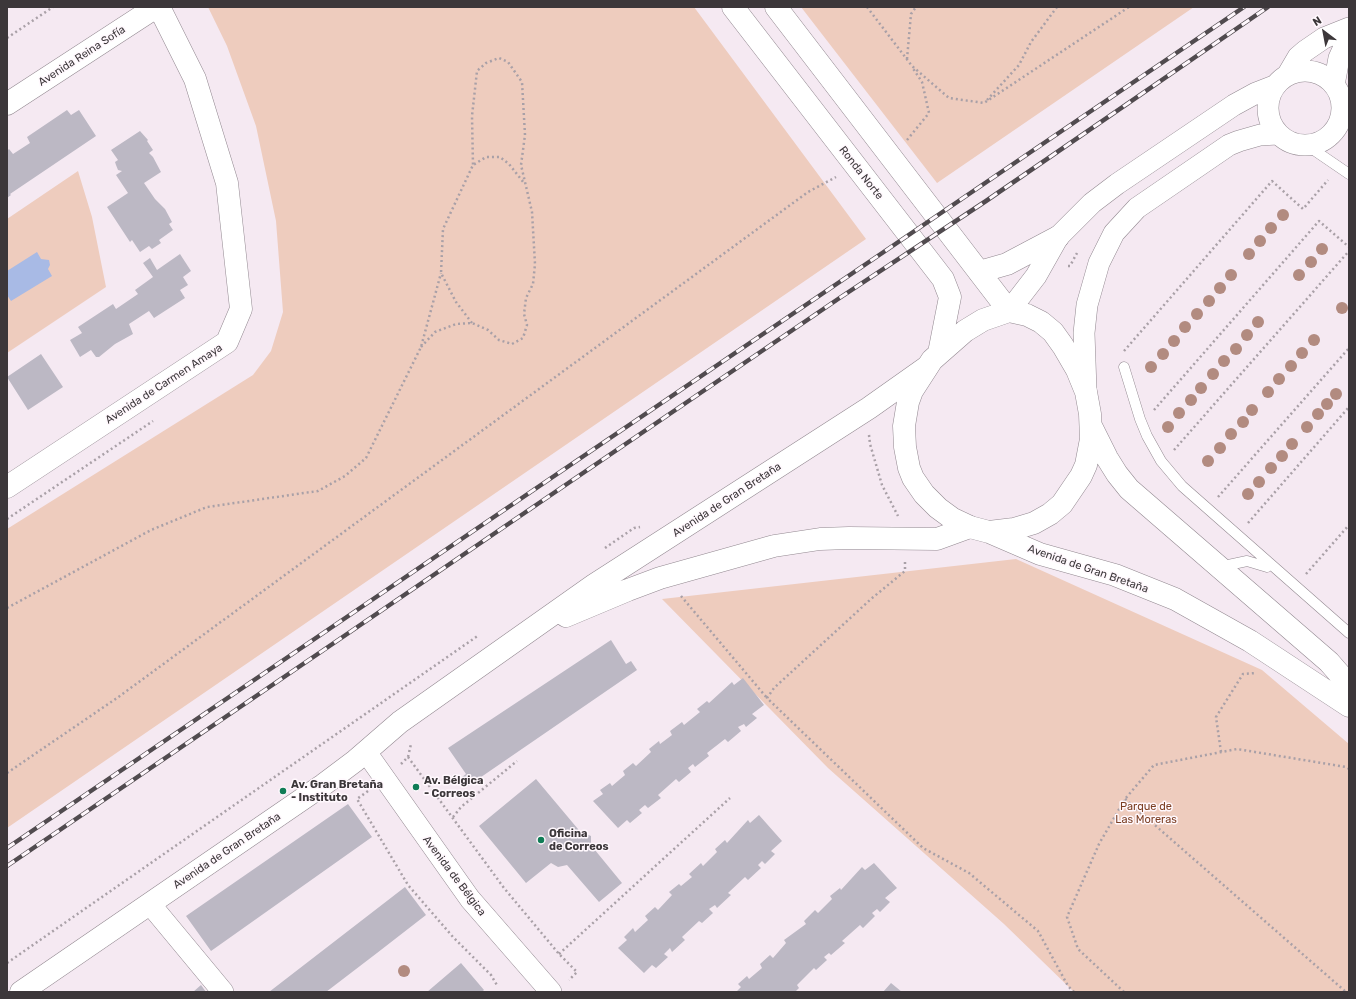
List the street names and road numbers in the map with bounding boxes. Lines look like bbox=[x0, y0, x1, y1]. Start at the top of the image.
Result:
street label: Avenida Reina Sofía bbox=[36, 23, 128, 89]
street label: Ronda Norte bbox=[836, 144, 886, 202]
street label: Avenida de Carmen Amaya bbox=[103, 341, 225, 427]
street label: Avenida de Gran Bretaña bbox=[670, 460, 784, 540]
street label: Avenida de Gran Bretaña bbox=[1026, 542, 1150, 596]
street label: Avenida de Gran Bretaña bbox=[171, 810, 283, 892]
street label: Avenida de Bélgica bbox=[420, 833, 488, 919]

